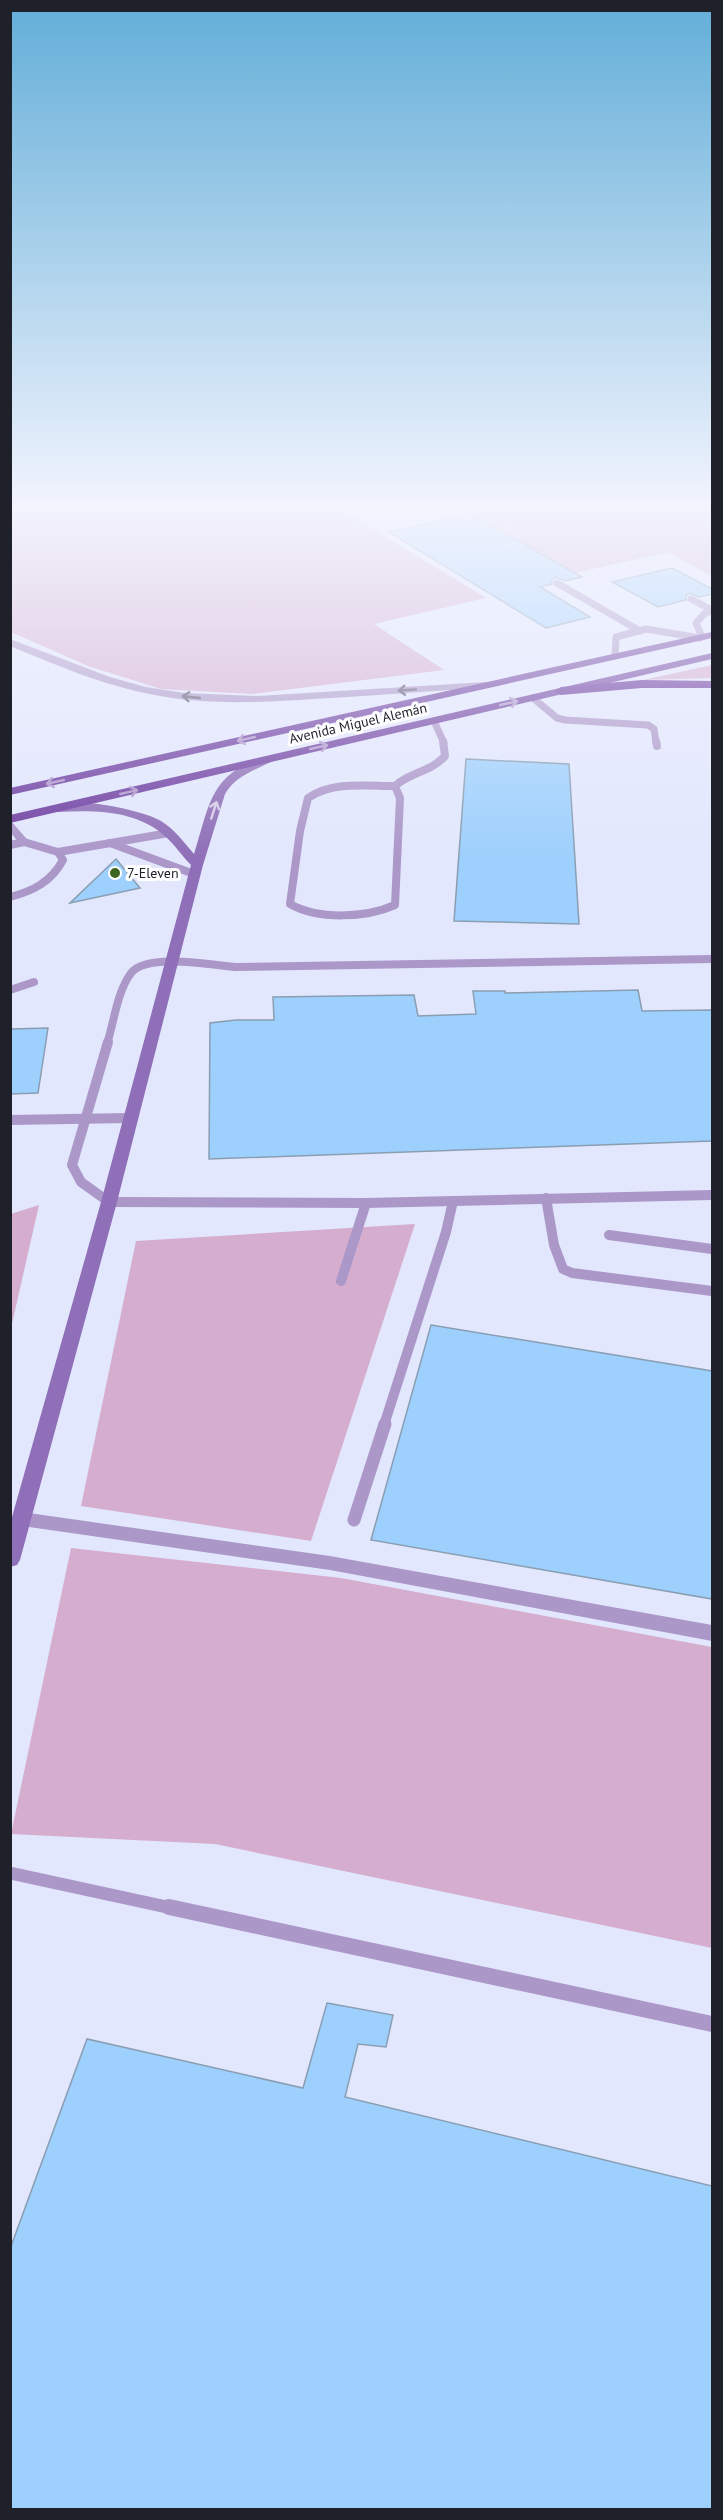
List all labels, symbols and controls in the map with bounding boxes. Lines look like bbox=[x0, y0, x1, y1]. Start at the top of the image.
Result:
one-way arrow bbox=[397, 684, 417, 695]
one-way arrow bbox=[182, 691, 202, 702]
one-way arrow bbox=[499, 697, 518, 709]
street label: Avenida Miguel Alemán bbox=[287, 698, 429, 748]
one-way arrow bbox=[236, 734, 255, 746]
one-way arrow bbox=[309, 741, 328, 753]
one-way arrow bbox=[46, 777, 66, 788]
one-way arrow bbox=[119, 785, 138, 797]
one-way arrow bbox=[210, 801, 221, 820]
place label: 7-Eleven bbox=[127, 864, 179, 882]
marker: 7-Eleven bbox=[108, 866, 122, 880]

